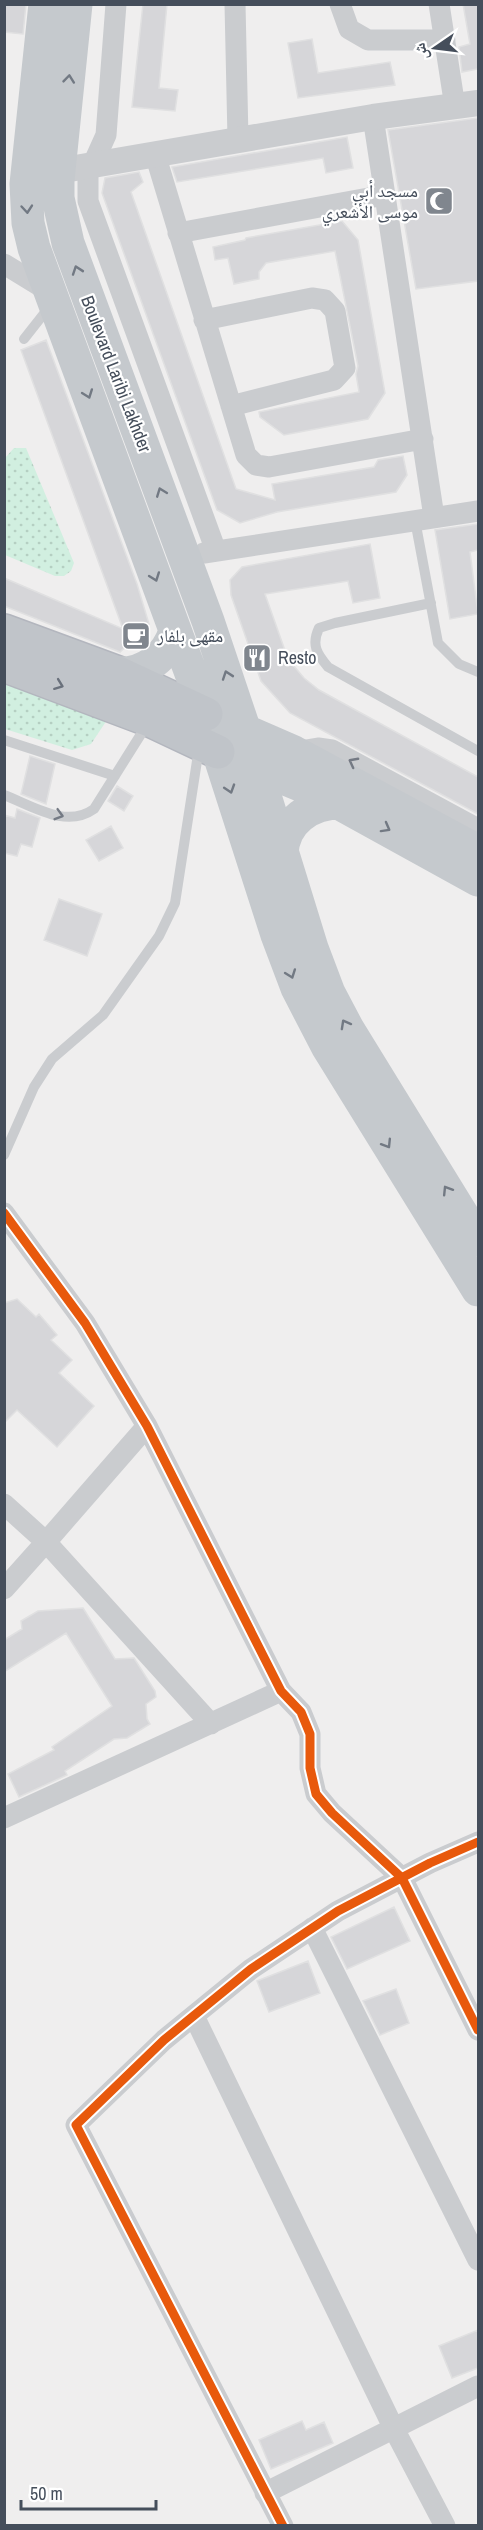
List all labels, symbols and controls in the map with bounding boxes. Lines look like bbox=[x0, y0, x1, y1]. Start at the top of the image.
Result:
north arrow bbox=[405, 18, 465, 78]
text: ش bbox=[408, 41, 433, 63]
one-way arrow bbox=[62, 74, 75, 83]
place label: مسجد أبي موسى الأشعري bbox=[322, 178, 418, 227]
mosque icon: مسجد أبي موسى الأشعري bbox=[423, 185, 455, 217]
one-way arrow bbox=[20, 204, 33, 214]
one-way arrow bbox=[72, 265, 85, 276]
street label: Boulevard Laribi Lakhder bbox=[75, 292, 158, 456]
one-way arrow bbox=[80, 388, 93, 398]
one-way arrow bbox=[156, 487, 168, 498]
one-way arrow bbox=[148, 570, 160, 581]
cafe icon: مقهى بلفار bbox=[120, 620, 152, 652]
place label: مقهى بلفار bbox=[156, 623, 223, 648]
restaurant icon: Resto bbox=[241, 642, 273, 674]
place label: Resto bbox=[278, 645, 317, 670]
one-way arrow bbox=[222, 670, 235, 681]
one-way arrow bbox=[53, 678, 64, 691]
one-way arrow bbox=[349, 758, 359, 769]
one-way arrow bbox=[223, 783, 235, 794]
one-way arrow bbox=[53, 808, 64, 820]
one-way arrow bbox=[380, 821, 390, 832]
one-way arrow bbox=[284, 968, 297, 979]
one-way arrow bbox=[341, 1020, 352, 1030]
one-way arrow bbox=[380, 1138, 392, 1148]
one-way arrow bbox=[443, 1186, 455, 1196]
scale bar bbox=[21, 2473, 156, 2511]
text: 50 m bbox=[30, 2481, 63, 2506]

